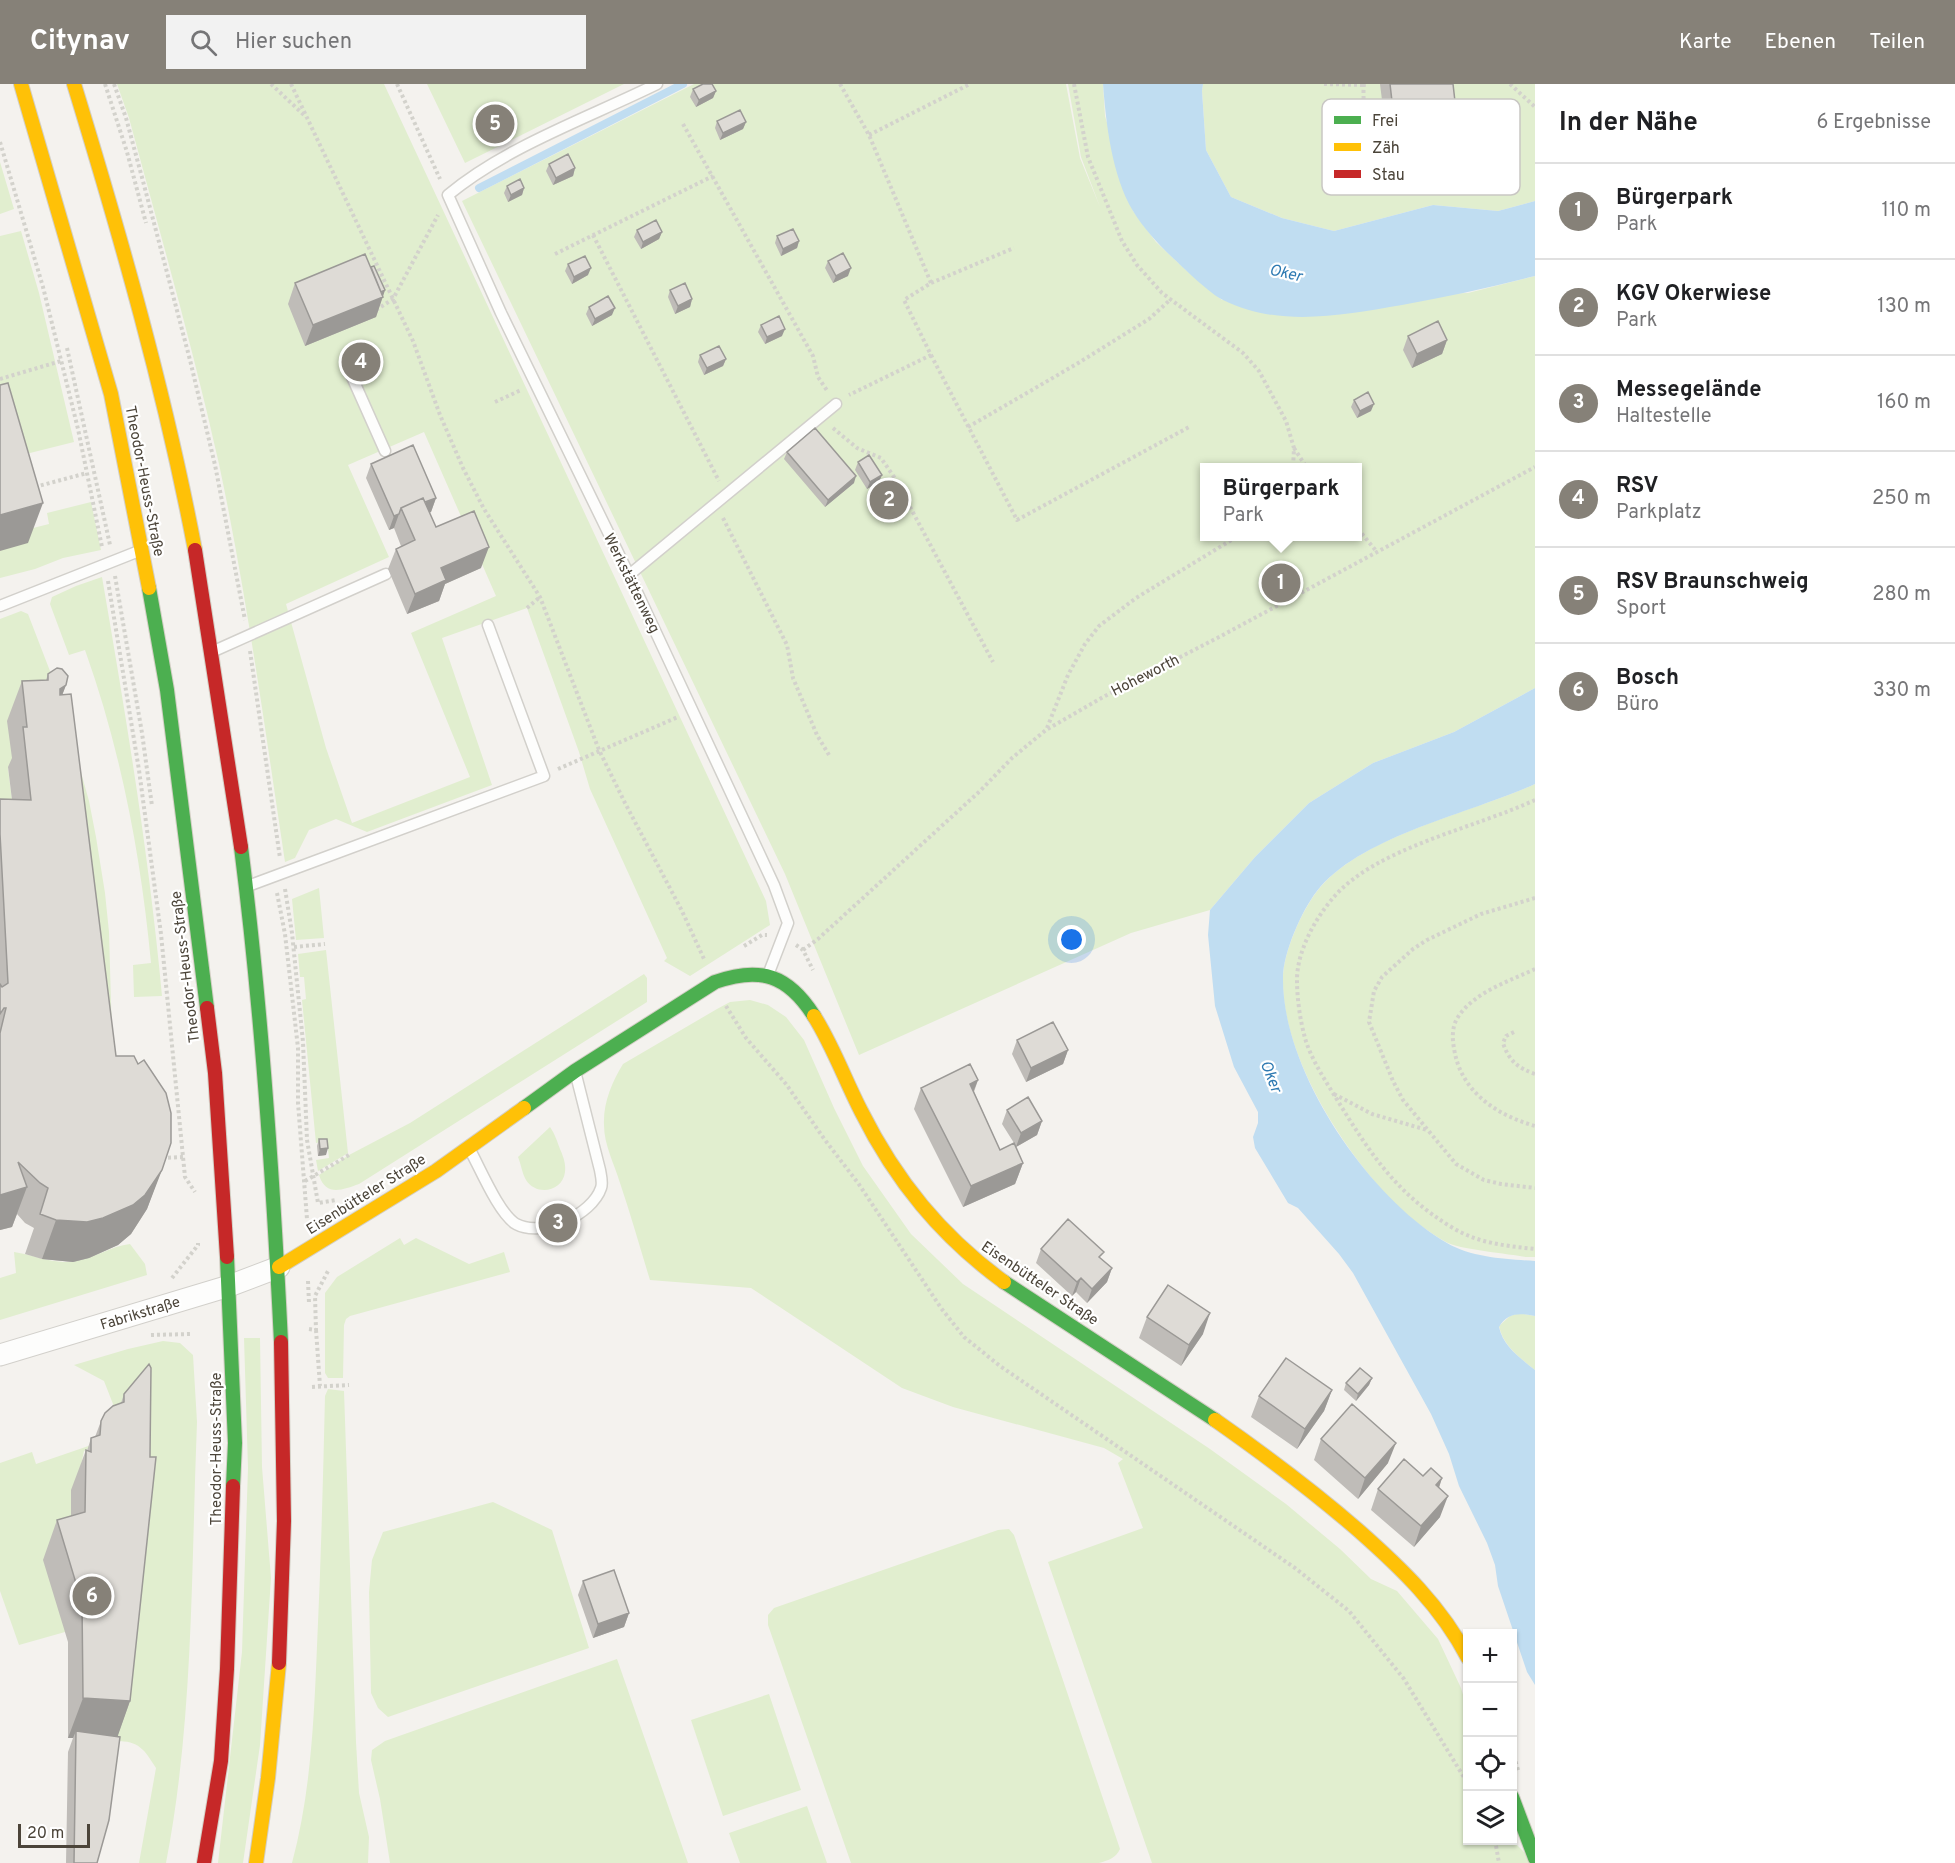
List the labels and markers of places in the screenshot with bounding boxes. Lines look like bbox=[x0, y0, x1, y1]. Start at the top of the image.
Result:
pin: 5 bbox=[476, 102, 514, 147]
pin: 4 bbox=[342, 340, 380, 384]
pin: 2 bbox=[870, 478, 908, 522]
pin: 1 bbox=[1262, 560, 1300, 606]
pin: 3 bbox=[538, 1200, 578, 1246]
pin: 6 bbox=[72, 1574, 112, 1618]

